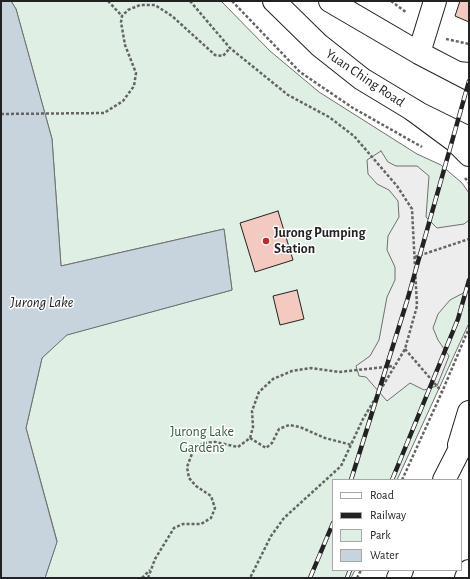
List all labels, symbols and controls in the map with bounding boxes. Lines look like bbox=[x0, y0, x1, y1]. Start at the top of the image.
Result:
street label: Yuan Ching Road bbox=[322, 45, 408, 111]
place label: Jurong Pumping Station bbox=[274, 225, 365, 258]
marker: Jurong Pumping Station bbox=[261, 236, 271, 246]
water label: Jurong Lake bbox=[10, 293, 74, 311]
park label: Jurong Lake Gardens bbox=[170, 424, 234, 456]
legend bbox=[332, 479, 462, 571]
text: Road bbox=[370, 489, 394, 501]
text: Railway bbox=[370, 509, 406, 521]
text: Park bbox=[370, 529, 391, 541]
text: Water bbox=[370, 549, 399, 561]

